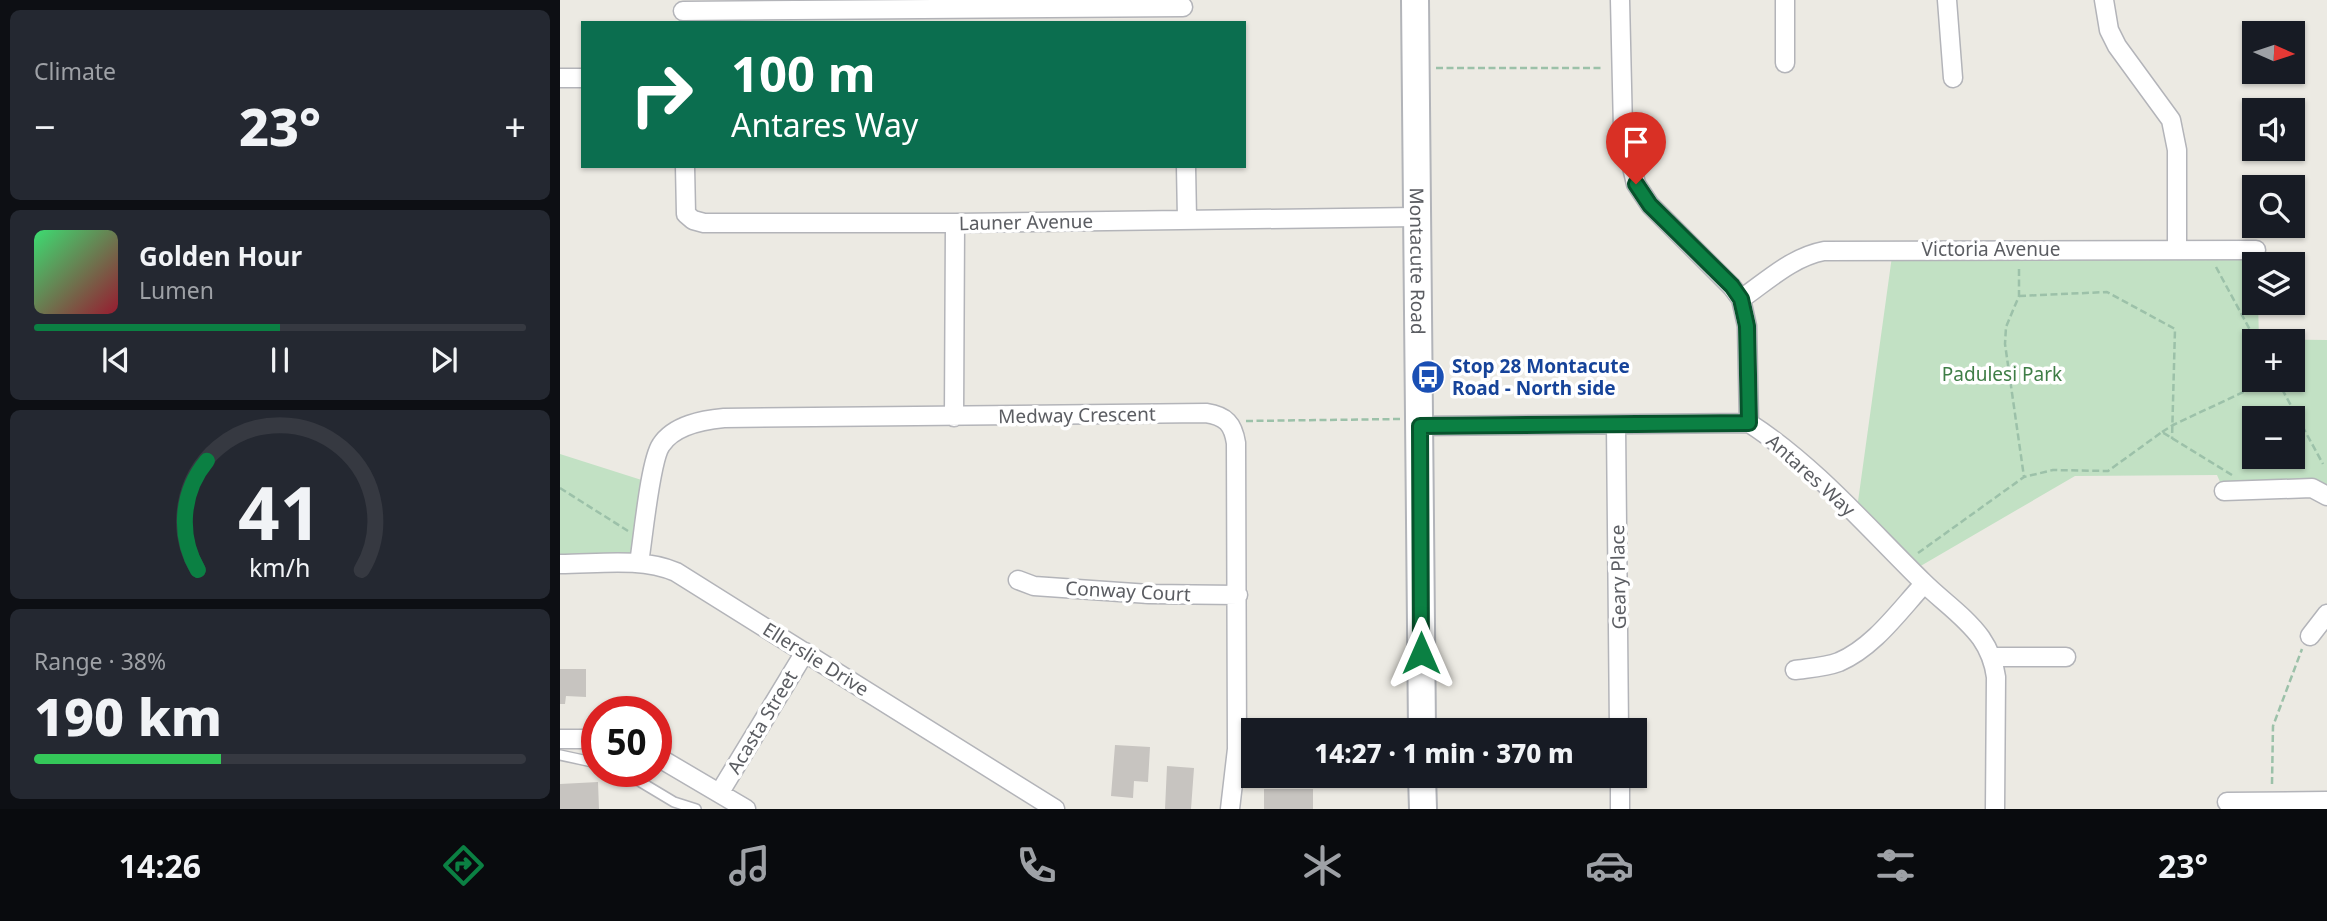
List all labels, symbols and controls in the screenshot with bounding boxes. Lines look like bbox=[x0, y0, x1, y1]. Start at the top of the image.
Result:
north arrow bbox=[2242, 21, 2305, 84]
map controls bbox=[2242, 21, 2305, 469]
text: 100 m bbox=[731, 40, 876, 106]
icon: right bbox=[616, 49, 707, 140]
text: Climate bbox=[34, 55, 116, 87]
text: 23° bbox=[239, 90, 321, 161]
button: sound bbox=[2242, 98, 2305, 161]
text: − bbox=[34, 100, 56, 152]
text: + bbox=[504, 100, 526, 152]
text: Antares Way bbox=[731, 103, 918, 146]
pin bbox=[1606, 112, 1666, 184]
icon: arrive bbox=[1617, 123, 1655, 161]
button: search bbox=[2242, 175, 2305, 238]
street label: Montacute Road bbox=[1404, 187, 1431, 335]
street label: Launer Avenue bbox=[959, 208, 1093, 236]
street label: Victoria Avenue bbox=[1922, 236, 2060, 262]
text: Golden Hour bbox=[139, 238, 302, 274]
button: layers bbox=[2242, 252, 2305, 315]
text: Lumen bbox=[139, 274, 214, 306]
button: + bbox=[2242, 329, 2305, 392]
icon: previous bbox=[97, 341, 135, 379]
icon: pause bbox=[261, 341, 299, 379]
icon: next bbox=[425, 341, 463, 379]
place label: Stop 28 Montacute Road - North side bbox=[1452, 353, 1630, 401]
bus stop icon: Stop 28 Montacute Road - North side bbox=[1409, 358, 1447, 396]
park label: Padulesi Park bbox=[1942, 361, 2062, 387]
street label: Medway Crescent bbox=[998, 401, 1156, 429]
button: − bbox=[2242, 406, 2305, 469]
street label: Antares Way bbox=[1761, 428, 1861, 522]
text: 41 bbox=[238, 463, 322, 562]
street label: Geary Place bbox=[1604, 524, 1632, 630]
text: km/h bbox=[249, 550, 311, 584]
street label: Conway Court bbox=[1065, 575, 1191, 607]
street label: Ellerslie Drive bbox=[758, 616, 874, 702]
position arrow bbox=[1384, 616, 1458, 690]
text: Range · 38% bbox=[34, 645, 166, 677]
street label: Acasta Street bbox=[721, 665, 803, 779]
text: 190 km bbox=[34, 680, 222, 751]
speed limit sign: 50 bbox=[581, 696, 672, 787]
text: 14:27 · 1 min · 370 m bbox=[1314, 735, 1574, 771]
icon: directions bbox=[439, 841, 488, 890]
icon: music bbox=[725, 841, 774, 890]
icon: phone bbox=[1012, 841, 1061, 890]
icon: climate bbox=[1298, 841, 1347, 890]
icon: car bbox=[1585, 841, 1634, 890]
icon: filters bbox=[1871, 841, 1920, 890]
text: 14:26 bbox=[119, 844, 201, 887]
text: 23° bbox=[2158, 844, 2208, 887]

